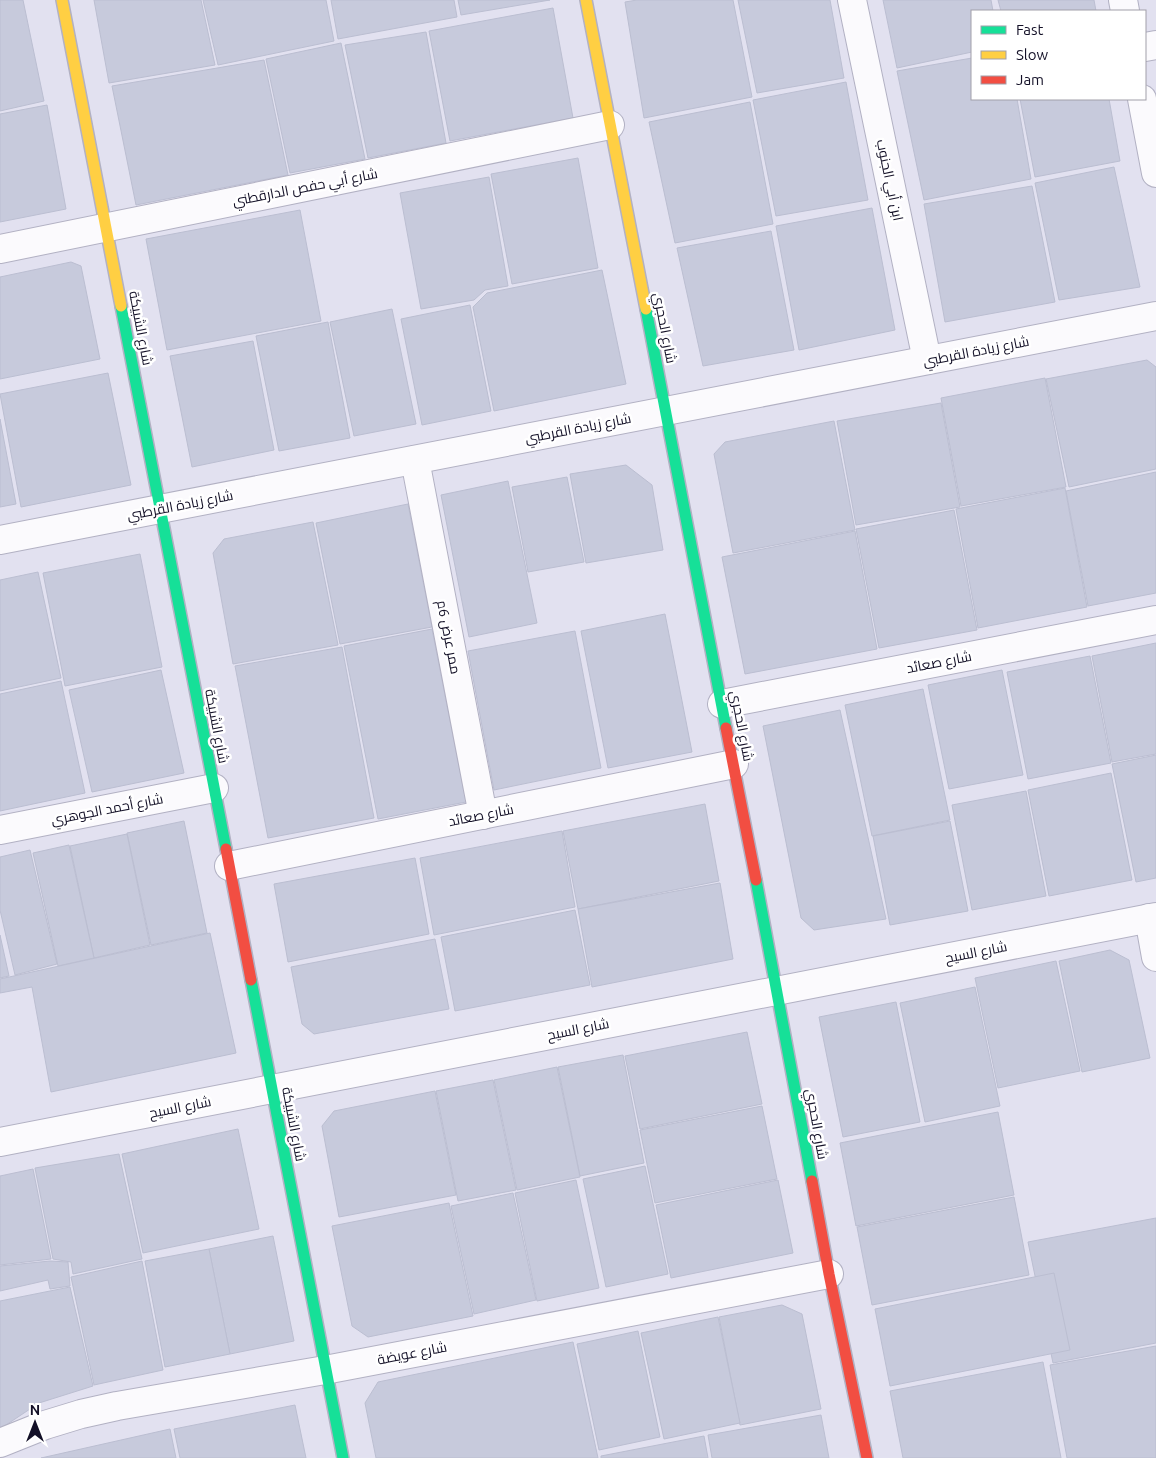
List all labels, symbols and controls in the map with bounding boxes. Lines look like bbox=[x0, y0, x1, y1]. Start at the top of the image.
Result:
legend bbox=[971, 10, 1146, 100]
text: Fast bbox=[1016, 21, 1044, 38]
text: Slow bbox=[1016, 46, 1049, 63]
text: Jam bbox=[1016, 71, 1044, 88]
street label: ابن أبي الجنوب bbox=[870, 138, 907, 223]
street label: شارع أبي حفص الدارقطني bbox=[231, 164, 380, 213]
street label: شارع الشبيكة bbox=[125, 289, 156, 367]
street label: شارع الحجري bbox=[646, 291, 680, 365]
street label: شارع زيادة القرطبي bbox=[922, 333, 1031, 373]
street label: شارع زيادة القرطبي bbox=[524, 410, 633, 450]
street label: شارع زيادة القرطبي bbox=[126, 487, 235, 527]
street label: ممر عرض 6م bbox=[432, 599, 464, 676]
street label: شارع صعائد bbox=[905, 648, 973, 677]
street label: شارع الشبيكة bbox=[201, 687, 232, 765]
street label: شارع الحجري bbox=[723, 689, 757, 763]
street label: شارع أحمد الجوهري bbox=[49, 789, 165, 832]
street label: شارع صعائد bbox=[447, 801, 515, 830]
street label: شارع السيح bbox=[944, 938, 1009, 967]
street label: شارع السيح bbox=[546, 1015, 611, 1044]
street label: شارع الشبيكة bbox=[278, 1085, 309, 1163]
street label: شارع الحجري bbox=[799, 1087, 831, 1161]
street label: شارع السيح bbox=[148, 1093, 213, 1122]
street label: شارع عويضة bbox=[376, 1338, 448, 1369]
north arrow bbox=[10, 1398, 60, 1448]
text: N bbox=[30, 1402, 40, 1418]

